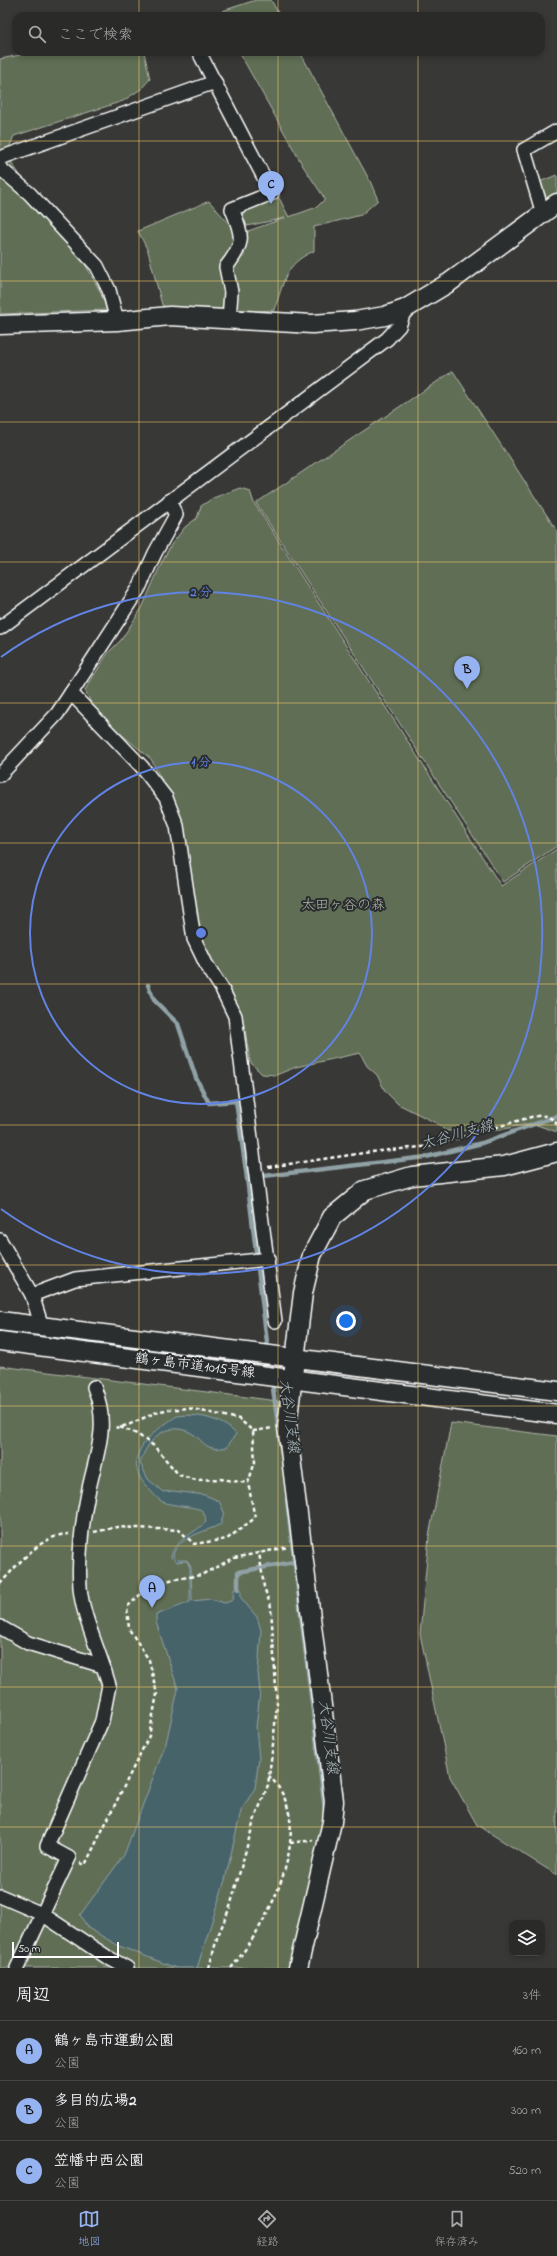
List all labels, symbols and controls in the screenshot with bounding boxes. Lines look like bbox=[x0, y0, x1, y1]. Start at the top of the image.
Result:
search box bbox=[12, 12, 545, 56]
icon: search bbox=[26, 23, 48, 45]
text: ここで検索 bbox=[58, 24, 133, 46]
pin: C bbox=[258, 171, 284, 204]
text: 2 分 bbox=[190, 584, 211, 602]
pin: B bbox=[454, 656, 480, 689]
text: 1 分 bbox=[192, 754, 210, 772]
park label: 太田ヶ谷の森 bbox=[301, 895, 385, 916]
centre of rings bbox=[194, 926, 208, 940]
water label: 大谷川支線 bbox=[418, 1114, 497, 1155]
your location bbox=[336, 1311, 356, 1331]
street label: 鶴ヶ島市道1015号線 bbox=[134, 1348, 256, 1384]
water label: 大谷川支線 bbox=[274, 1377, 305, 1456]
pin: A bbox=[139, 1575, 165, 1608]
water label: 大谷川支線 bbox=[313, 1698, 344, 1777]
map controls bbox=[509, 1920, 545, 1956]
button: layers bbox=[509, 1920, 545, 1956]
scale bar bbox=[12, 1940, 119, 1959]
text: 50 m bbox=[18, 1941, 40, 1957]
text: 周辺 bbox=[16, 1983, 50, 2008]
text: 3件 bbox=[523, 1986, 541, 2005]
text: 鶴ヶ島市運動公園 bbox=[54, 2030, 174, 2052]
text: A bbox=[25, 2041, 33, 2060]
text: 160 m bbox=[512, 2041, 541, 2060]
text: 公園 bbox=[54, 2054, 80, 2073]
text: 多目的広場2 bbox=[54, 2090, 136, 2112]
text: B bbox=[25, 2101, 33, 2120]
text: 300 m bbox=[511, 2101, 541, 2120]
text: 公園 bbox=[54, 2114, 80, 2133]
text: 笠幡中西公園 bbox=[54, 2150, 144, 2172]
text: C bbox=[25, 2161, 33, 2180]
text: 520 m bbox=[508, 2161, 541, 2180]
text: 公園 bbox=[54, 2174, 80, 2193]
tab: 地図 bbox=[78, 2208, 100, 2250]
tab: 経路 bbox=[256, 2208, 278, 2250]
tab: 保存済み bbox=[435, 2208, 479, 2250]

